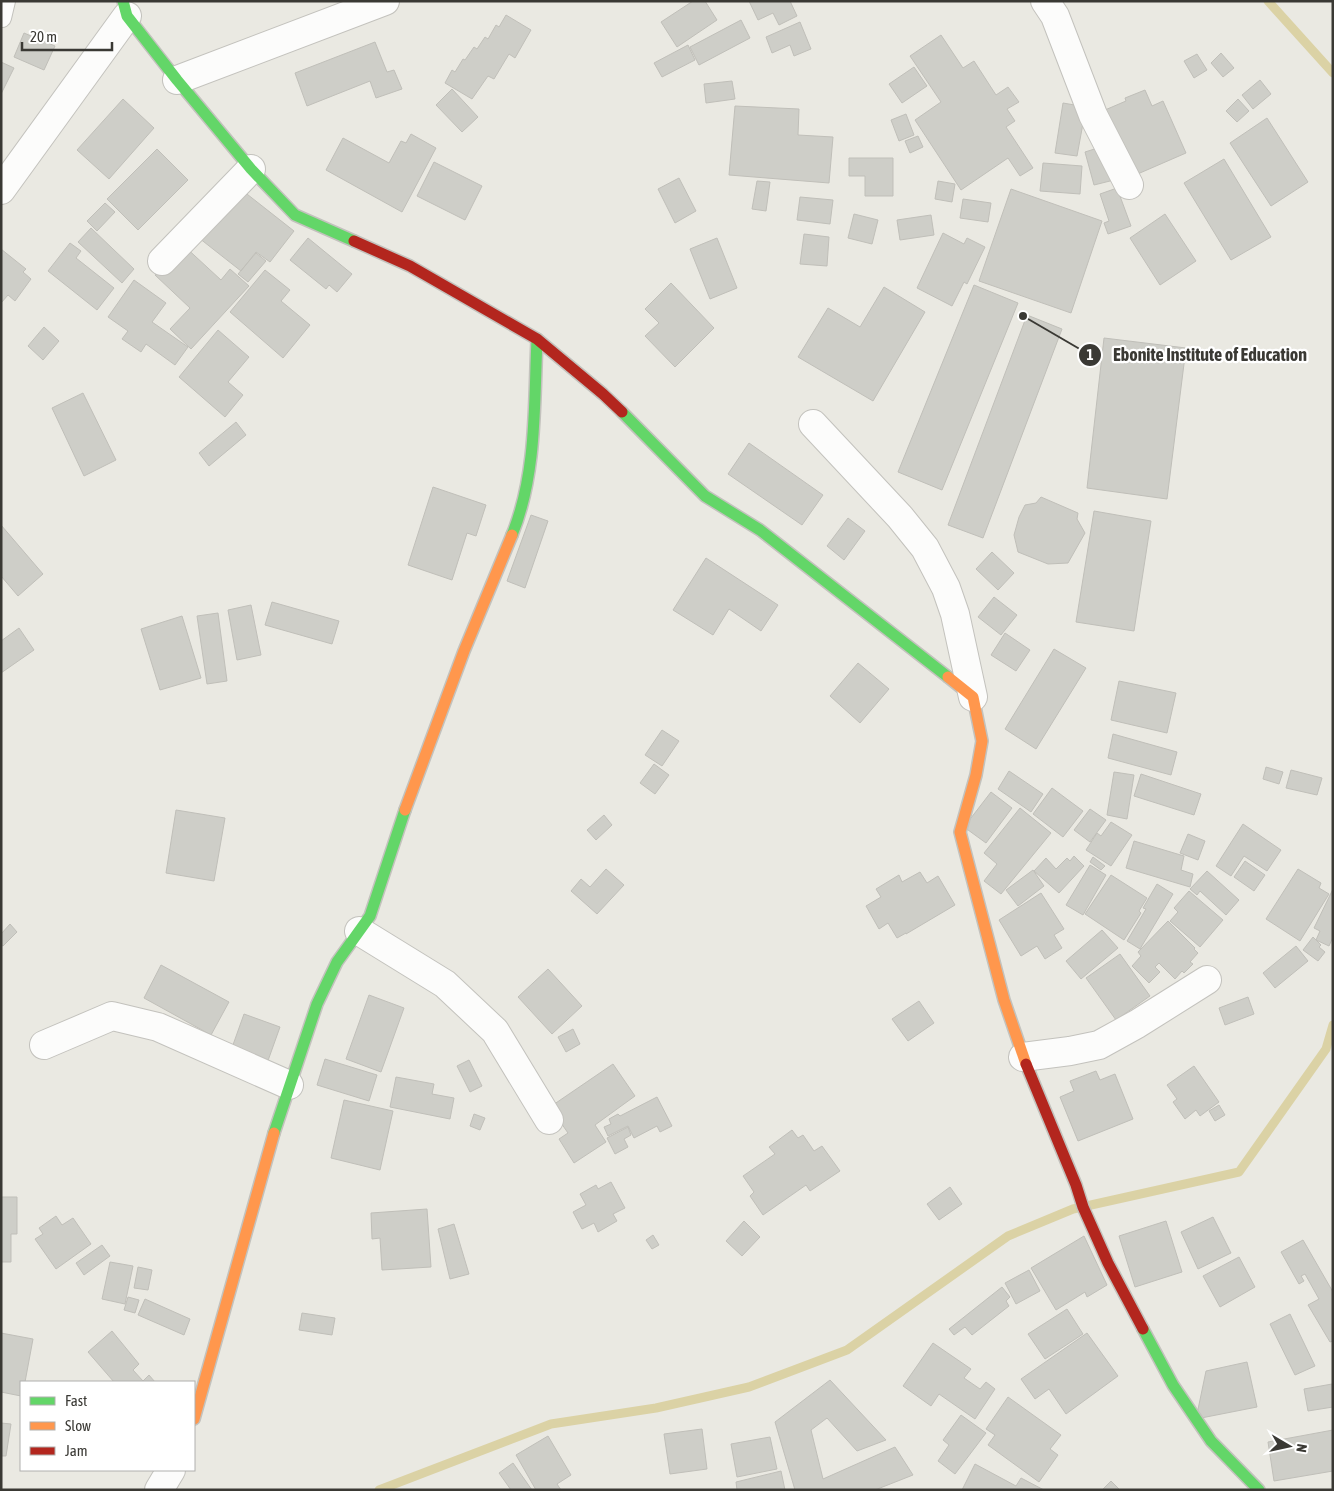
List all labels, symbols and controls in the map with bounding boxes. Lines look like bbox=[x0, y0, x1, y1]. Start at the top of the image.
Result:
scale bar bbox=[22, 20, 112, 52]
text: 20 m bbox=[30, 28, 57, 45]
callout: Ebonite Institute of Education bbox=[1078, 339, 1317, 372]
text: Ebonite Institute of Education bbox=[1113, 344, 1307, 365]
text: 1 bbox=[1086, 346, 1094, 363]
legend bbox=[20, 1381, 195, 1471]
text: Fast bbox=[65, 1392, 87, 1409]
text: Slow bbox=[65, 1417, 91, 1434]
north arrow bbox=[1264, 1421, 1314, 1471]
text: Jam bbox=[65, 1442, 88, 1459]
text: N bbox=[1293, 1443, 1310, 1453]

